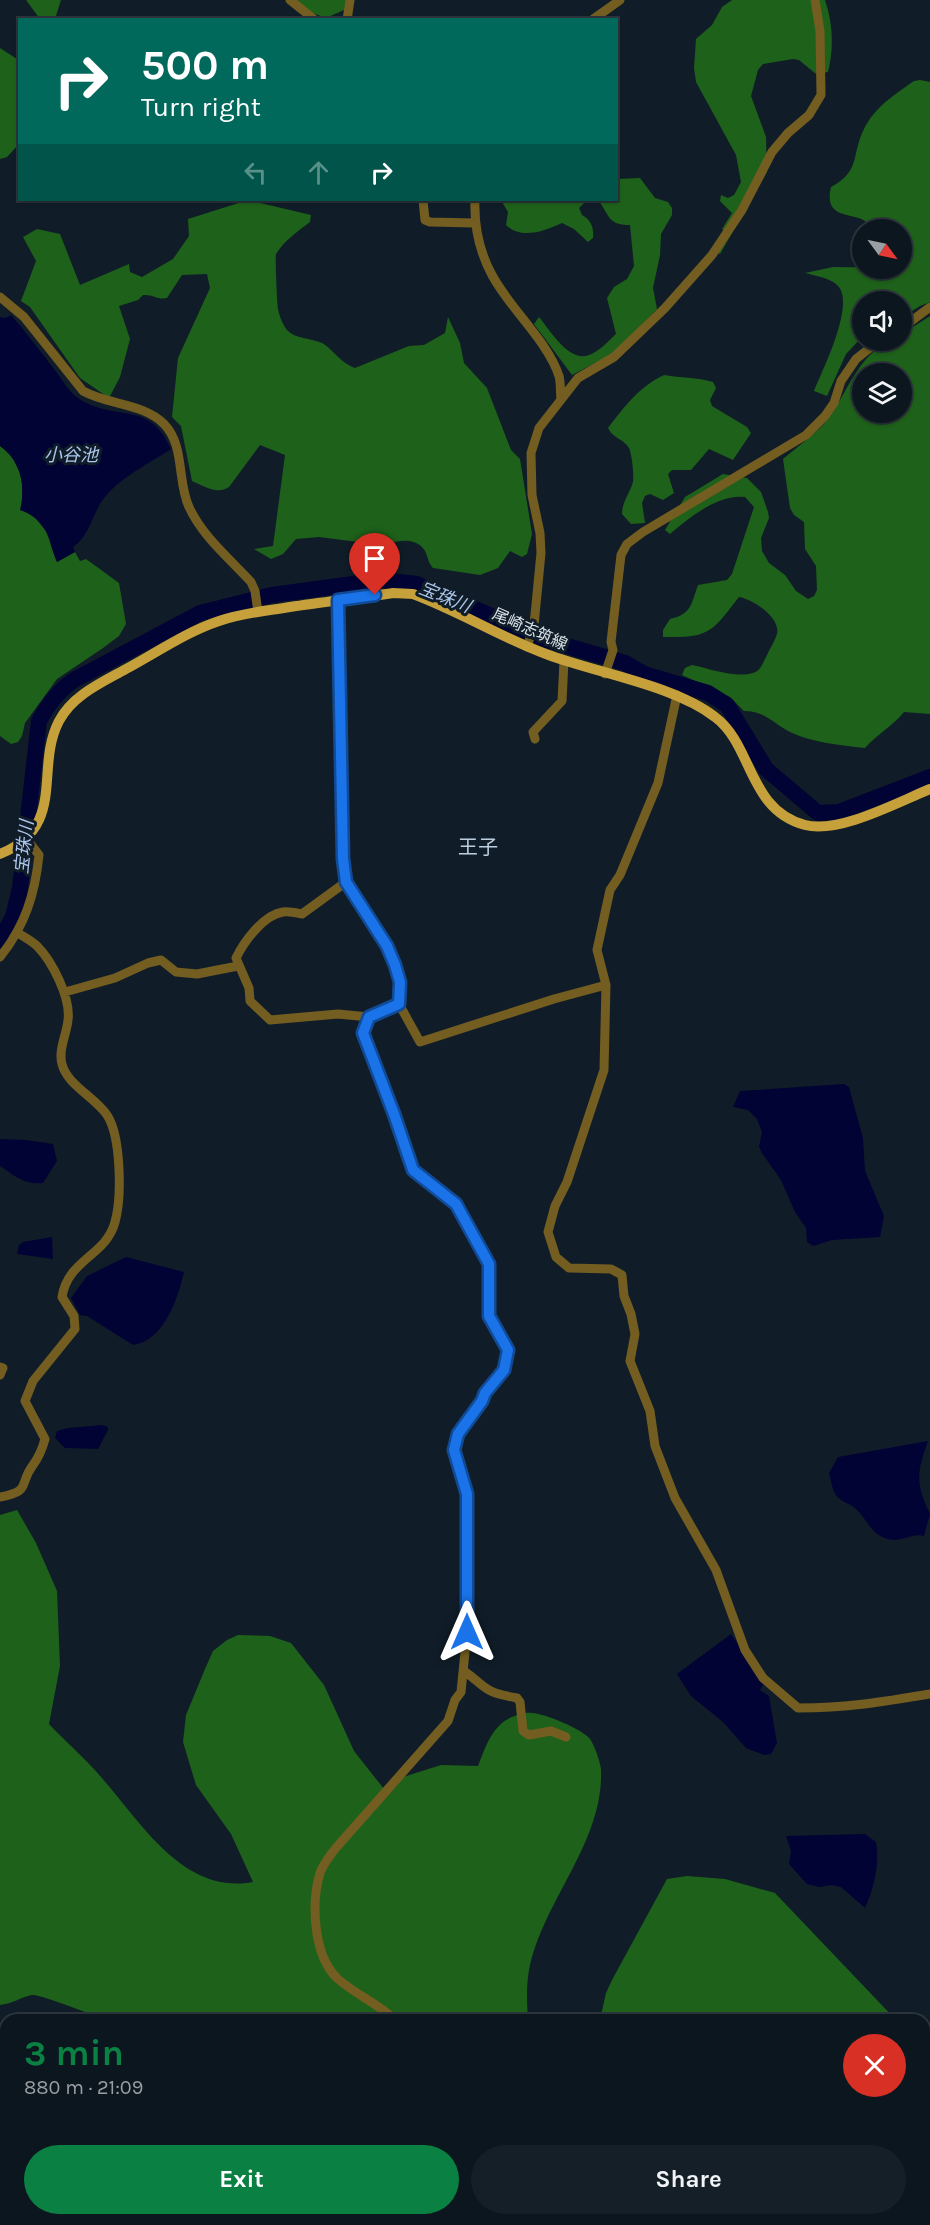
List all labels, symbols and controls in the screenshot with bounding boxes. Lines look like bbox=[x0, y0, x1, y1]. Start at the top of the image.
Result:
text: 500 m bbox=[141, 40, 269, 90]
icon: right bbox=[42, 42, 120, 120]
text: Turn right bbox=[141, 91, 261, 123]
icon: left bbox=[239, 156, 272, 189]
icon: ahead bbox=[302, 156, 335, 189]
icon: right bbox=[365, 156, 398, 189]
north arrow bbox=[852, 219, 912, 279]
map controls bbox=[852, 219, 912, 423]
button: sound bbox=[852, 291, 912, 351]
button: layers bbox=[852, 363, 912, 423]
water label: 小谷池 bbox=[44, 444, 100, 466]
pin bbox=[349, 533, 400, 595]
icon: arrive bbox=[358, 542, 391, 575]
water label: 宝珠川 bbox=[416, 577, 476, 618]
street label: 尾崎志筑線 bbox=[490, 604, 570, 654]
water label: 宝珠川 bbox=[10, 817, 38, 875]
district label: 王子 bbox=[458, 836, 498, 859]
position arrow bbox=[435, 1600, 499, 1664]
text: 3 min bbox=[24, 2032, 124, 2074]
button: close bbox=[843, 2034, 906, 2097]
text: 880 m · 21:09 bbox=[24, 2076, 143, 2099]
button: Exit bbox=[24, 2145, 459, 2214]
button: Share bbox=[471, 2145, 906, 2214]

